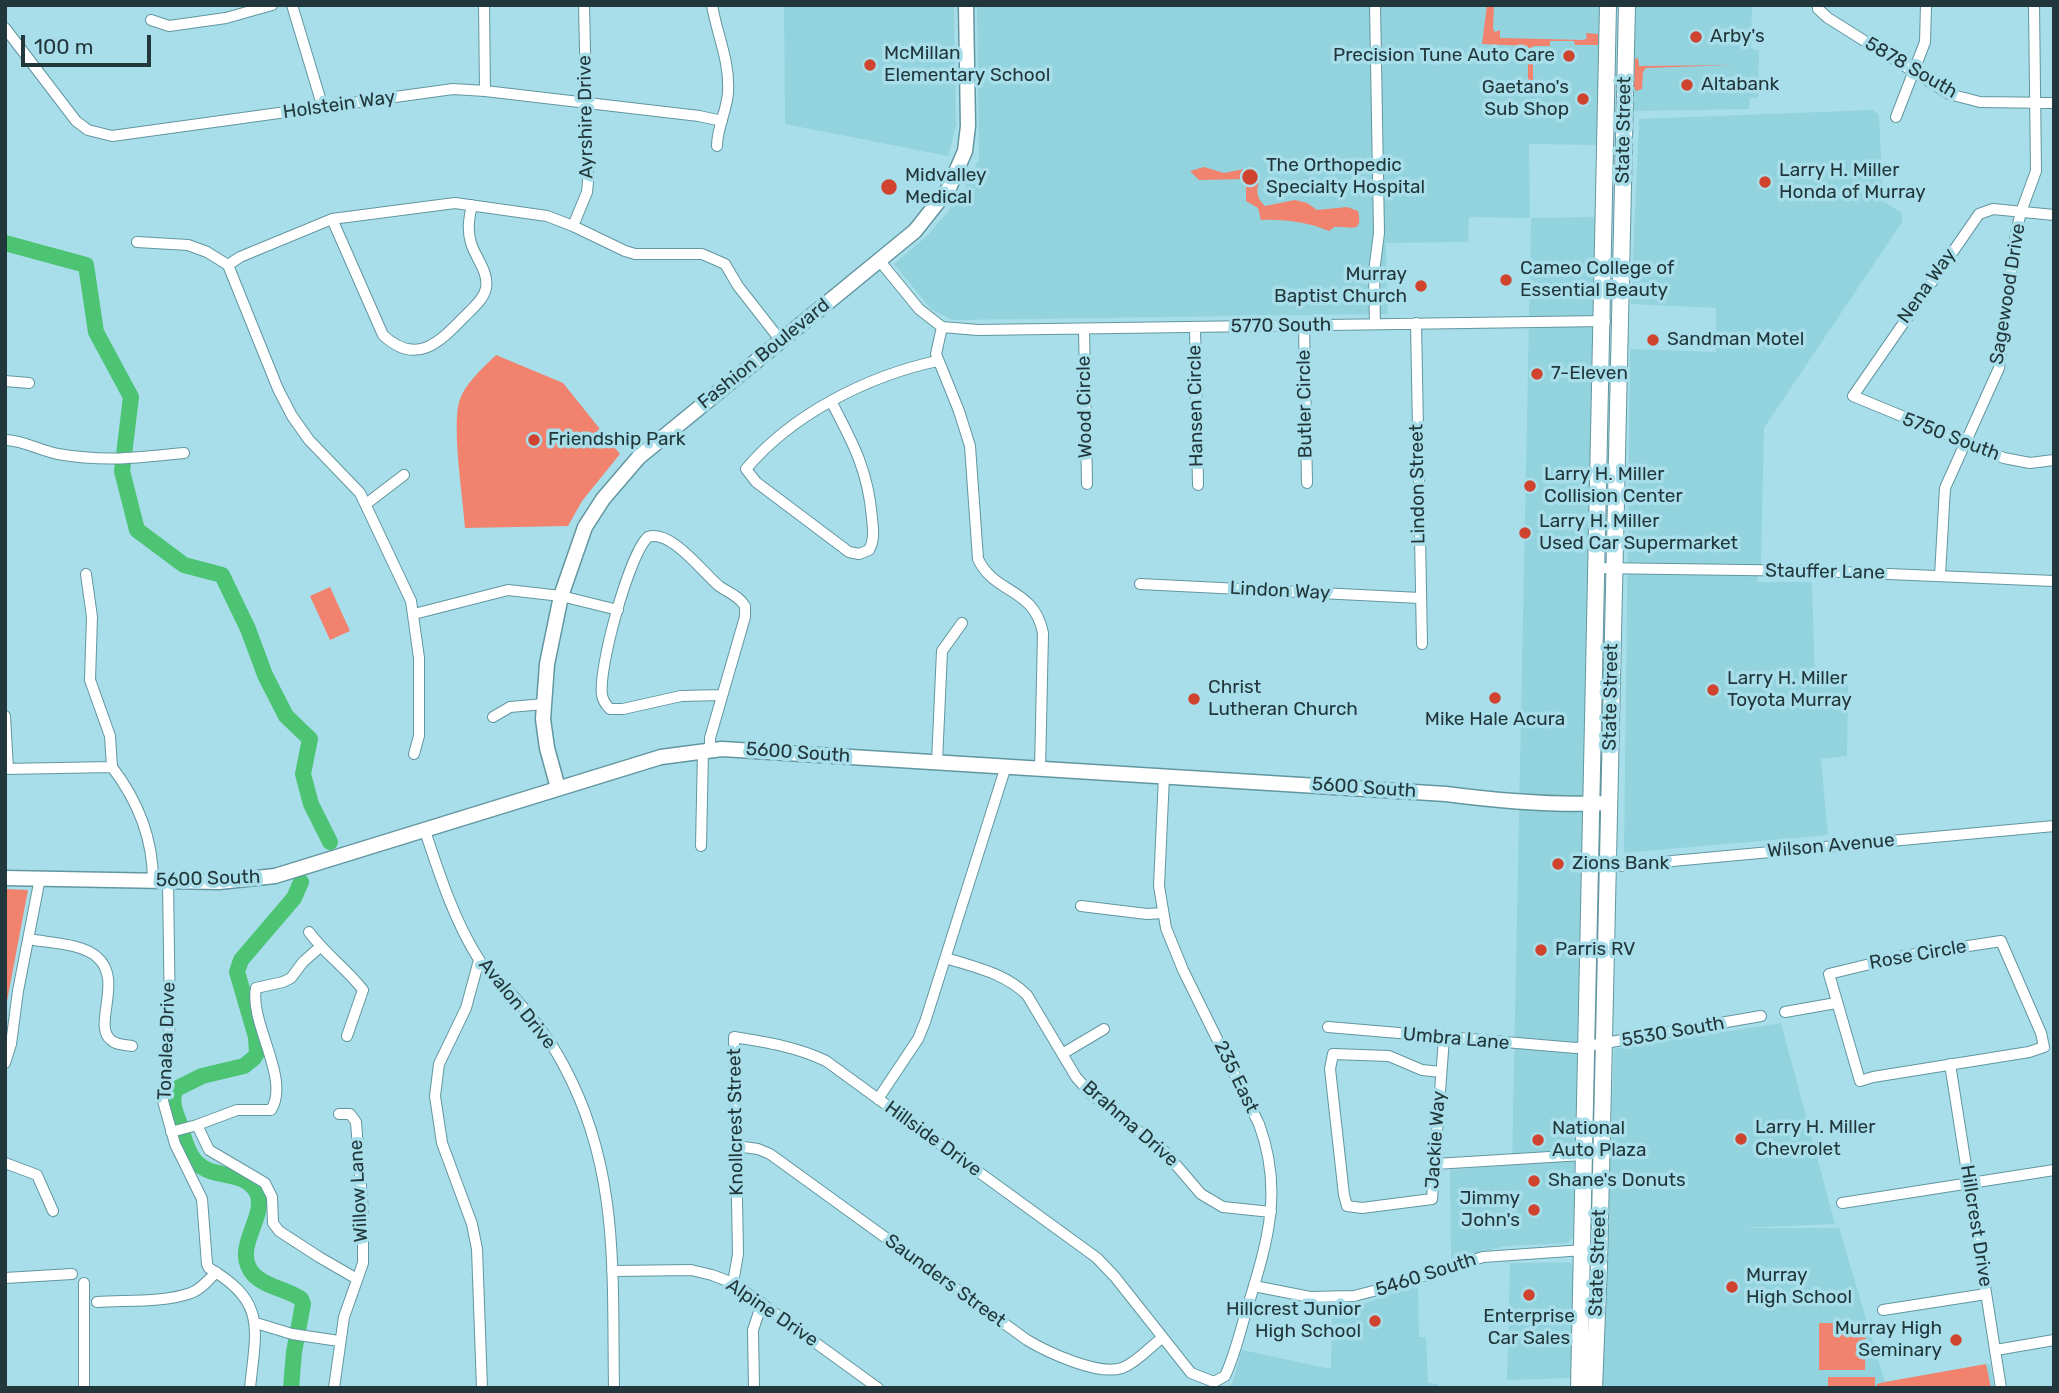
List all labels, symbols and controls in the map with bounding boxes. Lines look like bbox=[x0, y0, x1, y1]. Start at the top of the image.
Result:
scale bar bbox=[24, 21, 154, 65]
place label: Arby's bbox=[1710, 26, 1765, 48]
marker: Arby's bbox=[1688, 29, 1704, 45]
street label: 5878 South bbox=[1861, 32, 1961, 104]
text: 100 m bbox=[34, 34, 93, 59]
place label: McMillan Elementary School bbox=[884, 43, 1050, 87]
place label: Precision Tune Auto Care bbox=[1333, 45, 1555, 67]
marker: Precision Tune Auto Care bbox=[1561, 48, 1577, 64]
street label: Ayrshire Drive bbox=[574, 55, 598, 179]
marker: McMillan Elementary School bbox=[862, 57, 878, 73]
place label: Altabank bbox=[1701, 74, 1779, 96]
street label: State Street bbox=[1612, 76, 1636, 184]
place label: Gaetano's Sub Shop bbox=[1482, 77, 1569, 121]
marker: Altabank bbox=[1679, 77, 1695, 93]
street label: Holstein Way bbox=[281, 86, 397, 124]
marker: Gaetano's Sub Shop bbox=[1575, 91, 1591, 107]
place label: The Orthopedic Specialty Hospital bbox=[1266, 155, 1425, 199]
place label: Larry H. Miller Honda of Murray bbox=[1779, 160, 1926, 204]
place label: Midvalley Medical bbox=[905, 165, 987, 209]
marker: The Orthopedic Specialty Hospital bbox=[1240, 167, 1260, 187]
marker: Larry H. Miller Honda of Murray bbox=[1757, 174, 1773, 190]
marker: Midvalley Medical bbox=[879, 177, 899, 197]
street label: Sagewood Drive bbox=[1986, 222, 2030, 366]
street label: Nena Way bbox=[1893, 244, 1961, 328]
place label: Cameo College of Essential Beauty bbox=[1520, 258, 1674, 302]
place label: Murray Baptist Church bbox=[1274, 264, 1407, 308]
marker: Cameo College of Essential Beauty bbox=[1498, 272, 1514, 288]
marker: Murray Baptist Church bbox=[1413, 278, 1429, 294]
street label: Fashion Boulevard bbox=[694, 294, 834, 414]
street label: 5770 South bbox=[1230, 314, 1332, 338]
place label: Sandman Motel bbox=[1667, 329, 1804, 351]
marker: Sandman Motel bbox=[1645, 332, 1661, 348]
street label: Hansen Circle bbox=[1184, 345, 1208, 467]
street label: Butler Circle bbox=[1293, 349, 1317, 459]
street label: Wood Circle bbox=[1073, 355, 1097, 459]
place label: 7-Eleven bbox=[1551, 363, 1628, 385]
marker: 7-Eleven bbox=[1529, 366, 1545, 382]
street label: 5750 South bbox=[1899, 408, 2003, 466]
street label: Lindon Street bbox=[1406, 424, 1430, 544]
place label: Friendship Park bbox=[548, 429, 685, 451]
marker: Friendship Park bbox=[526, 432, 542, 448]
place label: Larry H. Miller Collision Center bbox=[1544, 464, 1683, 508]
marker: Larry H. Miller Collision Center bbox=[1522, 478, 1538, 494]
place label: Larry H. Miller Used Car Supermarket bbox=[1539, 511, 1738, 555]
marker: Larry H. Miller Used Car Supermarket bbox=[1517, 525, 1533, 541]
street label: Stauffer Lane bbox=[1765, 560, 1885, 584]
street label: Lindon Way bbox=[1229, 577, 1331, 605]
street label: State Street bbox=[1599, 643, 1623, 751]
place label: Larry H. Miller Toyota Murray bbox=[1727, 668, 1852, 712]
place label: Christ Lutheran Church bbox=[1208, 677, 1358, 721]
marker: Larry H. Miller Toyota Murray bbox=[1705, 682, 1721, 698]
marker: Mike Hale Acura bbox=[1487, 690, 1503, 706]
marker: Christ Lutheran Church bbox=[1186, 691, 1202, 707]
place label: Mike Hale Acura bbox=[1425, 709, 1565, 731]
street label: 5600 South bbox=[745, 738, 851, 768]
street label: 5600 South bbox=[1311, 773, 1417, 803]
street label: Wilson Avenue bbox=[1766, 829, 1896, 863]
place label: Zions Bank bbox=[1572, 853, 1669, 875]
marker: Zions Bank bbox=[1550, 856, 1566, 872]
street label: 5600 South bbox=[155, 866, 261, 892]
street label: Rose Circle bbox=[1868, 935, 1968, 975]
place label: Parris RV bbox=[1555, 939, 1635, 961]
marker: Parris RV bbox=[1533, 942, 1549, 958]
street label: Avalon Drive bbox=[473, 954, 561, 1054]
street label: Tonalea Drive bbox=[154, 982, 180, 1100]
street label: 5530 South bbox=[1620, 1012, 1726, 1052]
street label: Umbra Lane bbox=[1402, 1023, 1510, 1055]
street label: 235 East bbox=[1209, 1037, 1263, 1117]
street label: Knollcrest Street bbox=[723, 1048, 749, 1196]
street label: Brahma Drive bbox=[1077, 1076, 1183, 1172]
street label: Jackie Way bbox=[1421, 1090, 1451, 1190]
street label: Hillside Drive bbox=[880, 1096, 986, 1182]
place label: Larry H. Miller Chevrolet bbox=[1755, 1117, 1875, 1161]
place label: National Auto Plaza bbox=[1552, 1118, 1646, 1162]
marker: Larry H. Miller Chevrolet bbox=[1733, 1131, 1749, 1147]
marker: National Auto Plaza bbox=[1530, 1132, 1546, 1148]
street label: Willow Lane bbox=[345, 1139, 373, 1243]
street label: Hillcrest Drive bbox=[1955, 1163, 1997, 1289]
place label: Shane's Donuts bbox=[1548, 1170, 1686, 1192]
marker: Shane's Donuts bbox=[1526, 1173, 1542, 1189]
place label: Jimmy John's bbox=[1459, 1188, 1520, 1232]
marker: Jimmy John's bbox=[1526, 1202, 1542, 1218]
street label: State Street bbox=[1585, 1209, 1611, 1317]
street label: Saunders Street bbox=[880, 1230, 1010, 1332]
street label: 5460 South bbox=[1373, 1248, 1479, 1302]
place label: Murray High School bbox=[1746, 1265, 1852, 1309]
street label: Alpine Drive bbox=[722, 1274, 822, 1352]
marker: Murray High School bbox=[1724, 1279, 1740, 1295]
marker: Enterprise Car Sales bbox=[1521, 1287, 1537, 1303]
place label: Hillcrest Junior High School bbox=[1226, 1299, 1361, 1343]
place label: Enterprise Car Sales bbox=[1483, 1306, 1575, 1350]
marker: Hillcrest Junior High School bbox=[1367, 1313, 1383, 1329]
place label: Murray High Seminary bbox=[1835, 1318, 1942, 1362]
marker: Murray High Seminary bbox=[1948, 1332, 1964, 1348]

